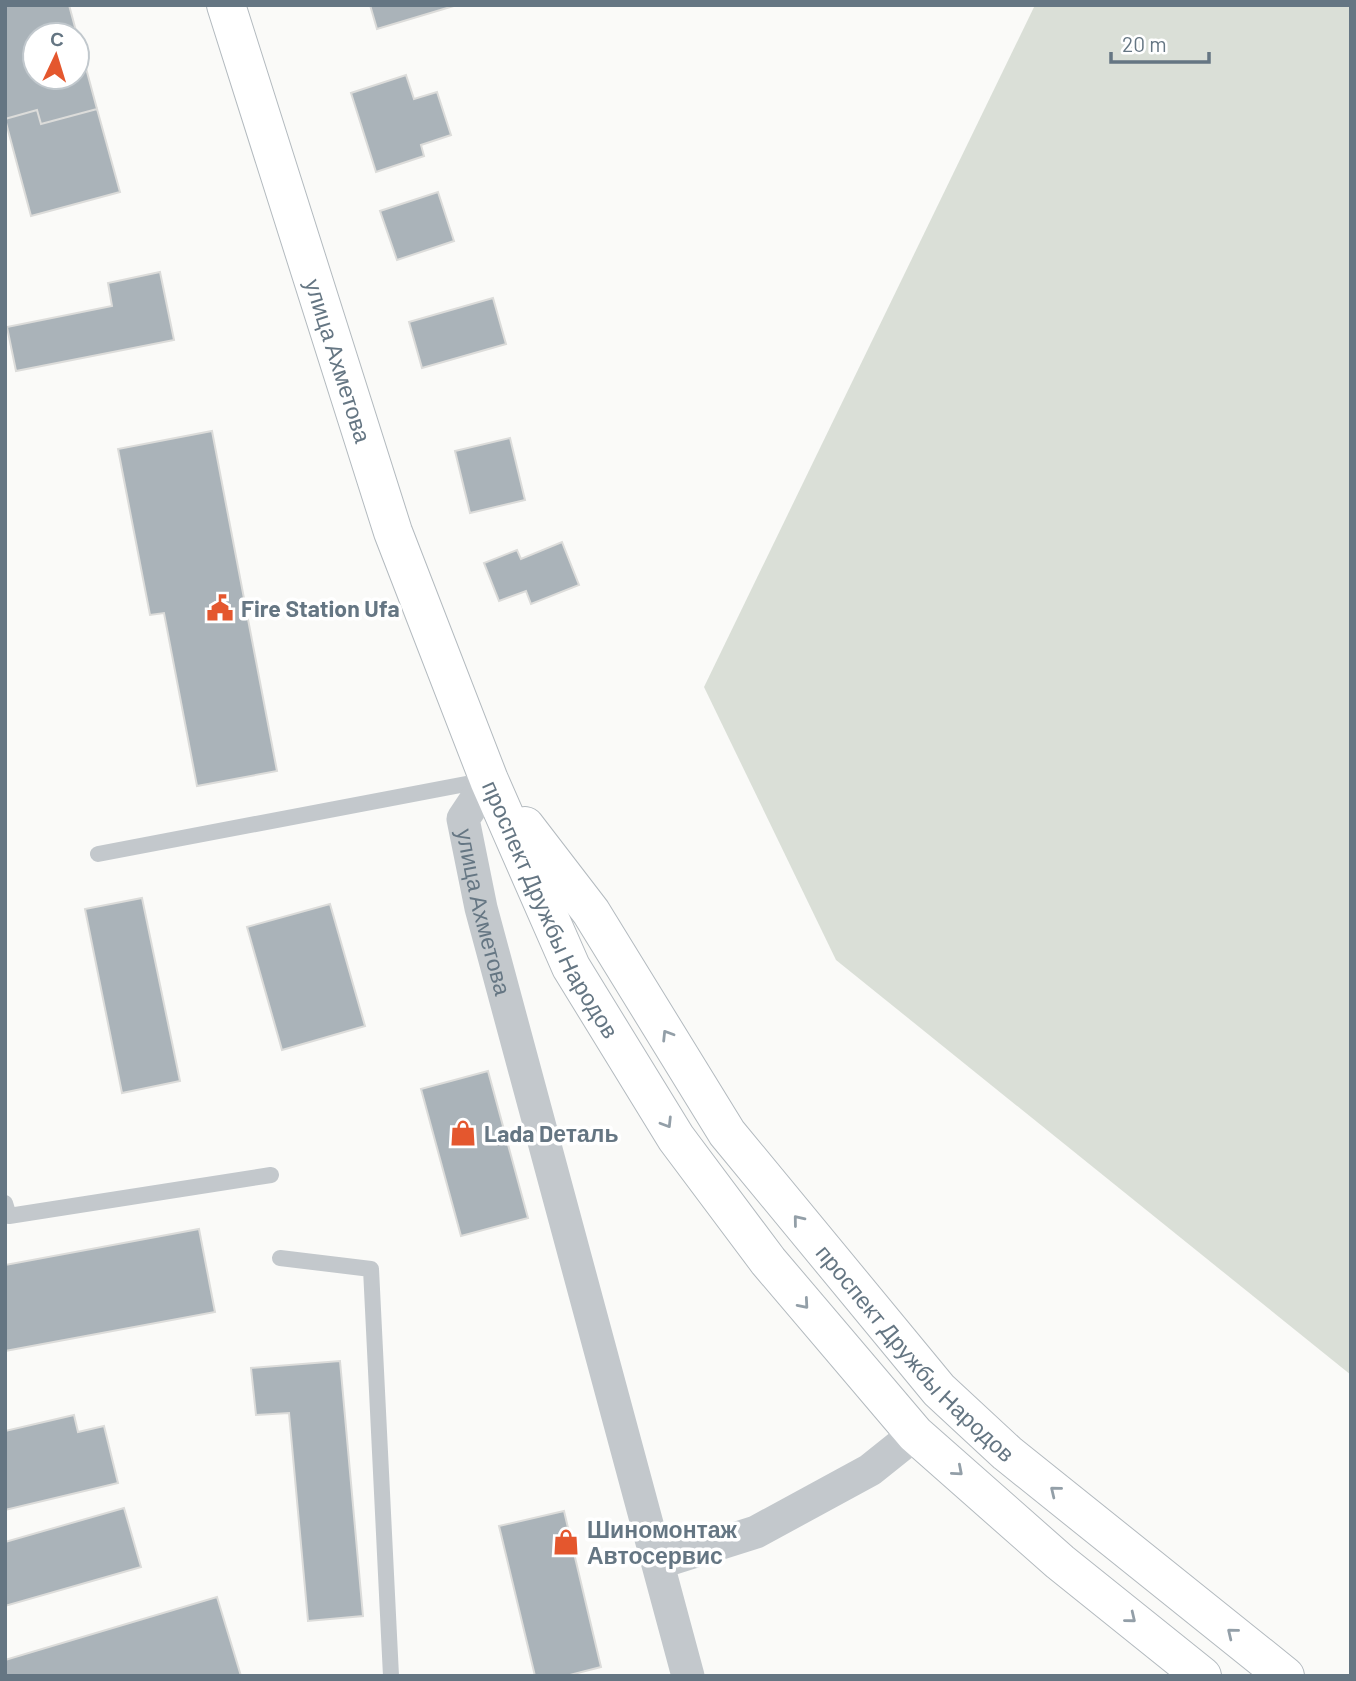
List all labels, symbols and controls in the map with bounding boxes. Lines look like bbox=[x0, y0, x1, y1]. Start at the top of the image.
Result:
north arrow bbox=[21, 21, 91, 91]
scale bar bbox=[1111, 21, 1209, 65]
text: С bbox=[50, 27, 65, 51]
text: 20 m bbox=[1122, 31, 1167, 56]
street label: улица Ахметова bbox=[300, 275, 378, 446]
public building icon: Fire Station Ufa bbox=[205, 593, 235, 623]
place label: Fire Station Ufa bbox=[241, 594, 400, 622]
street label: проспект Дружбы Народов bbox=[477, 776, 625, 1043]
street label: улица Ахметова bbox=[451, 826, 518, 998]
one-way arrow bbox=[662, 1029, 675, 1042]
one-way arrow bbox=[658, 1115, 671, 1128]
shop icon: Lada Dеталь bbox=[448, 1118, 478, 1148]
place label: Lada Dеталь bbox=[484, 1119, 619, 1147]
one-way arrow bbox=[794, 1215, 806, 1228]
street label: проспект Дружбы Народов bbox=[811, 1239, 1021, 1467]
one-way arrow bbox=[796, 1296, 808, 1309]
one-way arrow bbox=[949, 1463, 962, 1475]
one-way arrow bbox=[1050, 1486, 1062, 1499]
place label: Шиномонтаж Автосервис bbox=[587, 1515, 738, 1569]
shop icon: Шиномонтаж Автосервис bbox=[551, 1527, 581, 1557]
one-way arrow bbox=[1123, 1610, 1135, 1623]
one-way arrow bbox=[1227, 1629, 1240, 1641]

